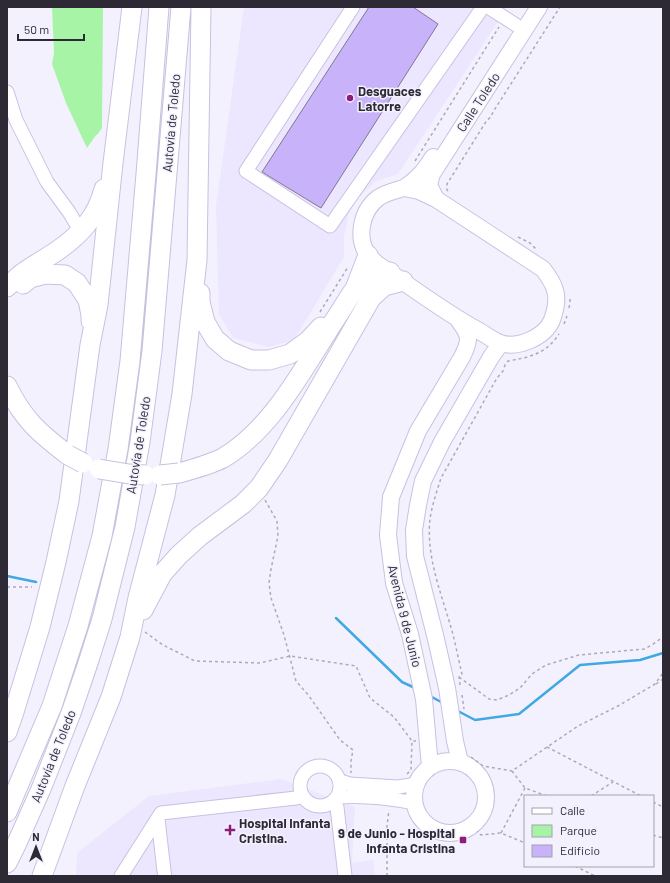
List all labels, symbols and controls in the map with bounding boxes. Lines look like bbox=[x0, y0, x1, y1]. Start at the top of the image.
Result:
scale bar bbox=[18, 16, 84, 42]
text: 50 m bbox=[24, 22, 49, 36]
street label: Calle Toledo bbox=[453, 69, 503, 135]
street label: Autovía de Toledo bbox=[159, 73, 183, 173]
place label: Desguaces Latorre bbox=[358, 83, 422, 114]
marker: Desguaces Latorre bbox=[345, 93, 355, 103]
street label: Autovía de Toledo bbox=[122, 395, 154, 495]
street label: Avenida 9 de Junio bbox=[385, 563, 425, 669]
street label: Autovía de Toledo bbox=[27, 707, 79, 805]
legend bbox=[524, 795, 654, 867]
text: Calle bbox=[560, 803, 585, 817]
place label: Hospital Infanta Cristina. bbox=[239, 815, 331, 846]
text: Parque bbox=[560, 823, 597, 837]
marker: Hospital Infanta Cristina. bbox=[224, 824, 236, 836]
place label: 9 de Junio - Hospital Infanta Cristina bbox=[338, 825, 455, 856]
north arrow bbox=[16, 827, 56, 867]
text: N bbox=[32, 830, 40, 843]
marker: 9 de Junio - Hospital Infanta Cristina bbox=[458, 835, 468, 845]
text: Edificio bbox=[560, 843, 600, 857]

